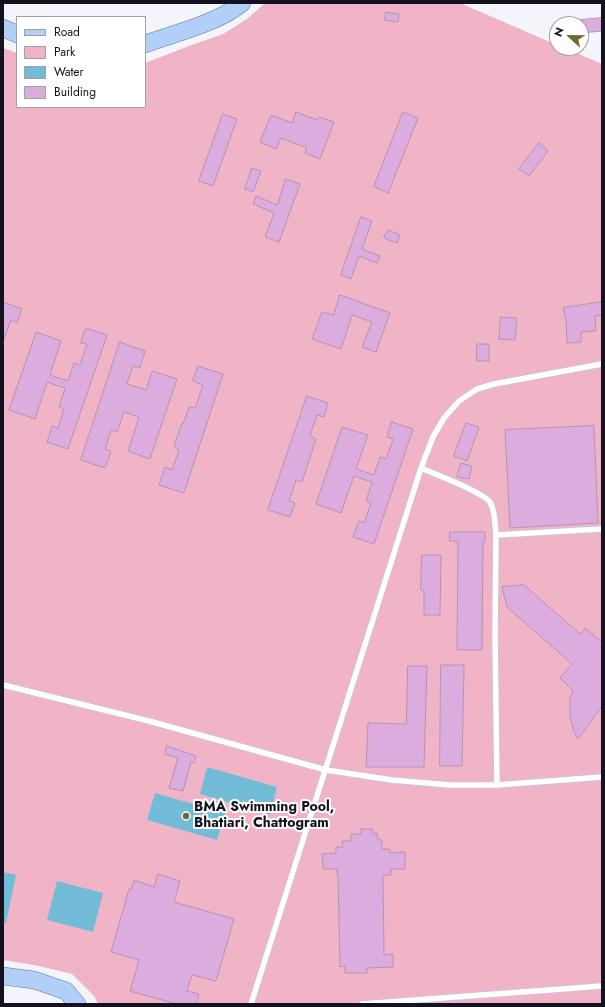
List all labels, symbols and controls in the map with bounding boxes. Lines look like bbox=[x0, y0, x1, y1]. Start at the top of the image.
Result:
legend bbox=[16, 16, 146, 108]
north arrow bbox=[549, 16, 589, 56]
text: Road bbox=[54, 23, 80, 41]
text: N bbox=[550, 25, 568, 39]
text: Park bbox=[54, 43, 75, 61]
text: Water bbox=[54, 63, 84, 81]
text: Building bbox=[54, 83, 96, 101]
place label: BMA Swimming Pool, Bhatiari, Chattogram bbox=[194, 800, 334, 832]
marker: BMA Swimming Pool, Bhatiari, Chattogram bbox=[181, 811, 191, 821]

